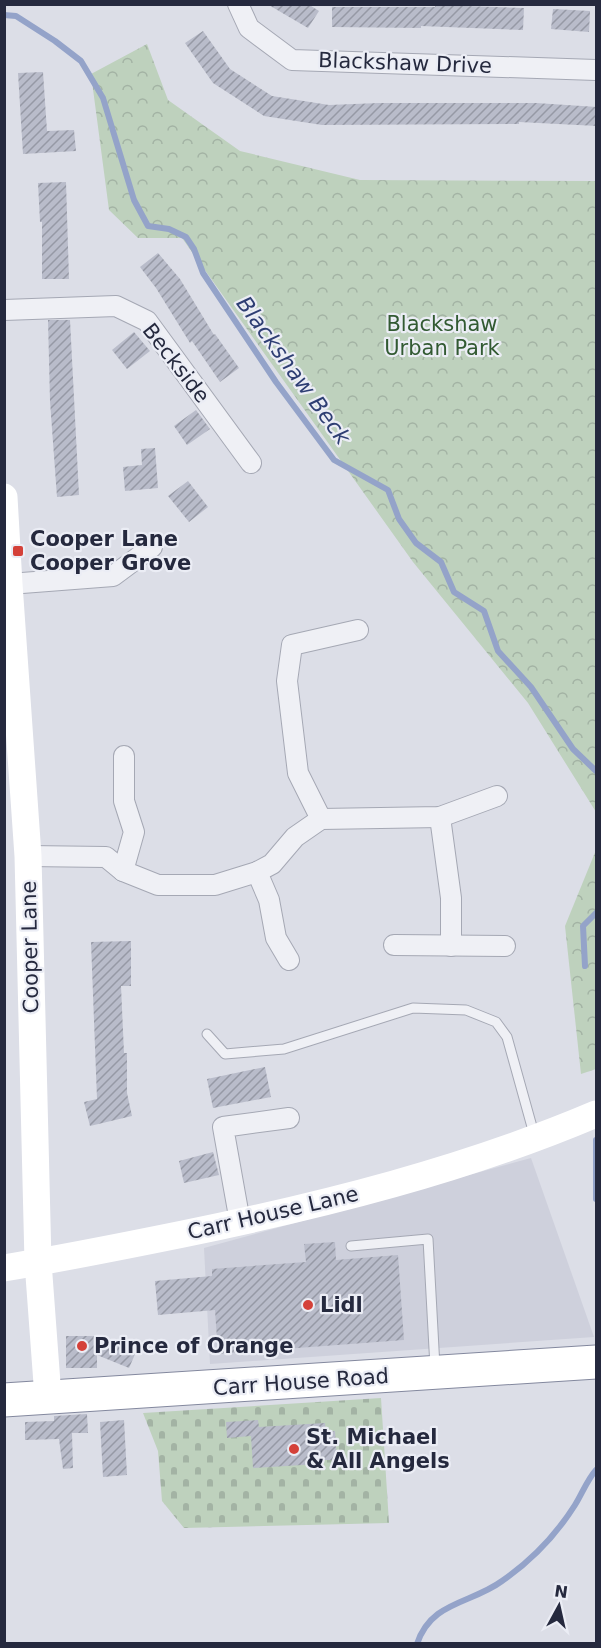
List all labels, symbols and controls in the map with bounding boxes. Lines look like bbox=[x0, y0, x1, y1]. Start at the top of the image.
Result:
street label: Blackshaw Drive bbox=[318, 48, 492, 78]
water label: Blackshaw Beck bbox=[232, 291, 356, 450]
park label: Blackshaw Urban Park bbox=[384, 312, 501, 360]
street label: Beckside bbox=[138, 319, 214, 407]
place label: Cooper Lane Cooper Grove bbox=[30, 527, 191, 575]
marker: Cooper Lane Cooper Grove bbox=[11, 544, 25, 558]
street label: Cooper Lane bbox=[17, 880, 43, 1014]
street label: Carr House Lane bbox=[185, 1182, 361, 1244]
place label: Lidl bbox=[320, 1293, 363, 1317]
marker: Lidl bbox=[301, 1298, 315, 1312]
place label: Prince of Orange bbox=[94, 1334, 293, 1358]
marker: Prince of Orange bbox=[75, 1339, 89, 1353]
street label: Carr House Road bbox=[212, 1364, 390, 1400]
place label: St. Michael & All Angels bbox=[306, 1425, 450, 1473]
marker: St. Michael & All Angels bbox=[287, 1442, 301, 1456]
north arrow bbox=[529, 1576, 589, 1636]
text: N bbox=[553, 1581, 569, 1602]

